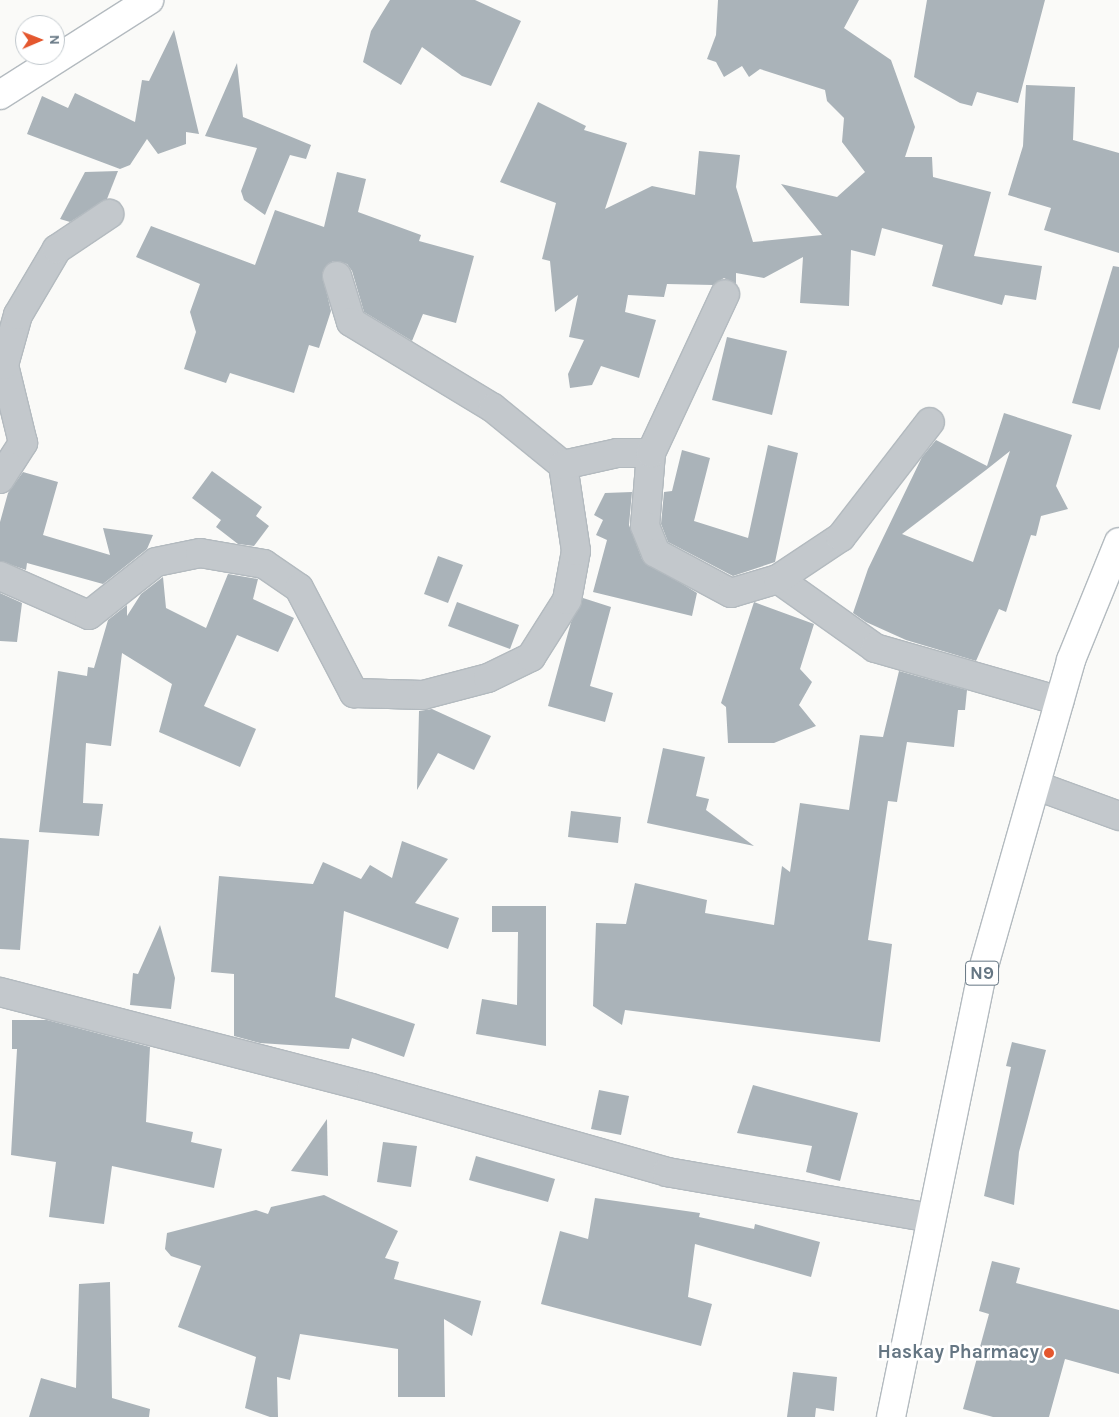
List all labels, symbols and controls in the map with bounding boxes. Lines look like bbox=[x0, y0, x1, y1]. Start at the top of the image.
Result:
north arrow bbox=[15, 15, 65, 65]
text: N bbox=[46, 35, 63, 45]
road number: N9 bbox=[964, 958, 1000, 988]
place label: Haskay Pharmacy bbox=[878, 1342, 1039, 1364]
marker: Haskay Pharmacy bbox=[1043, 1347, 1055, 1359]

